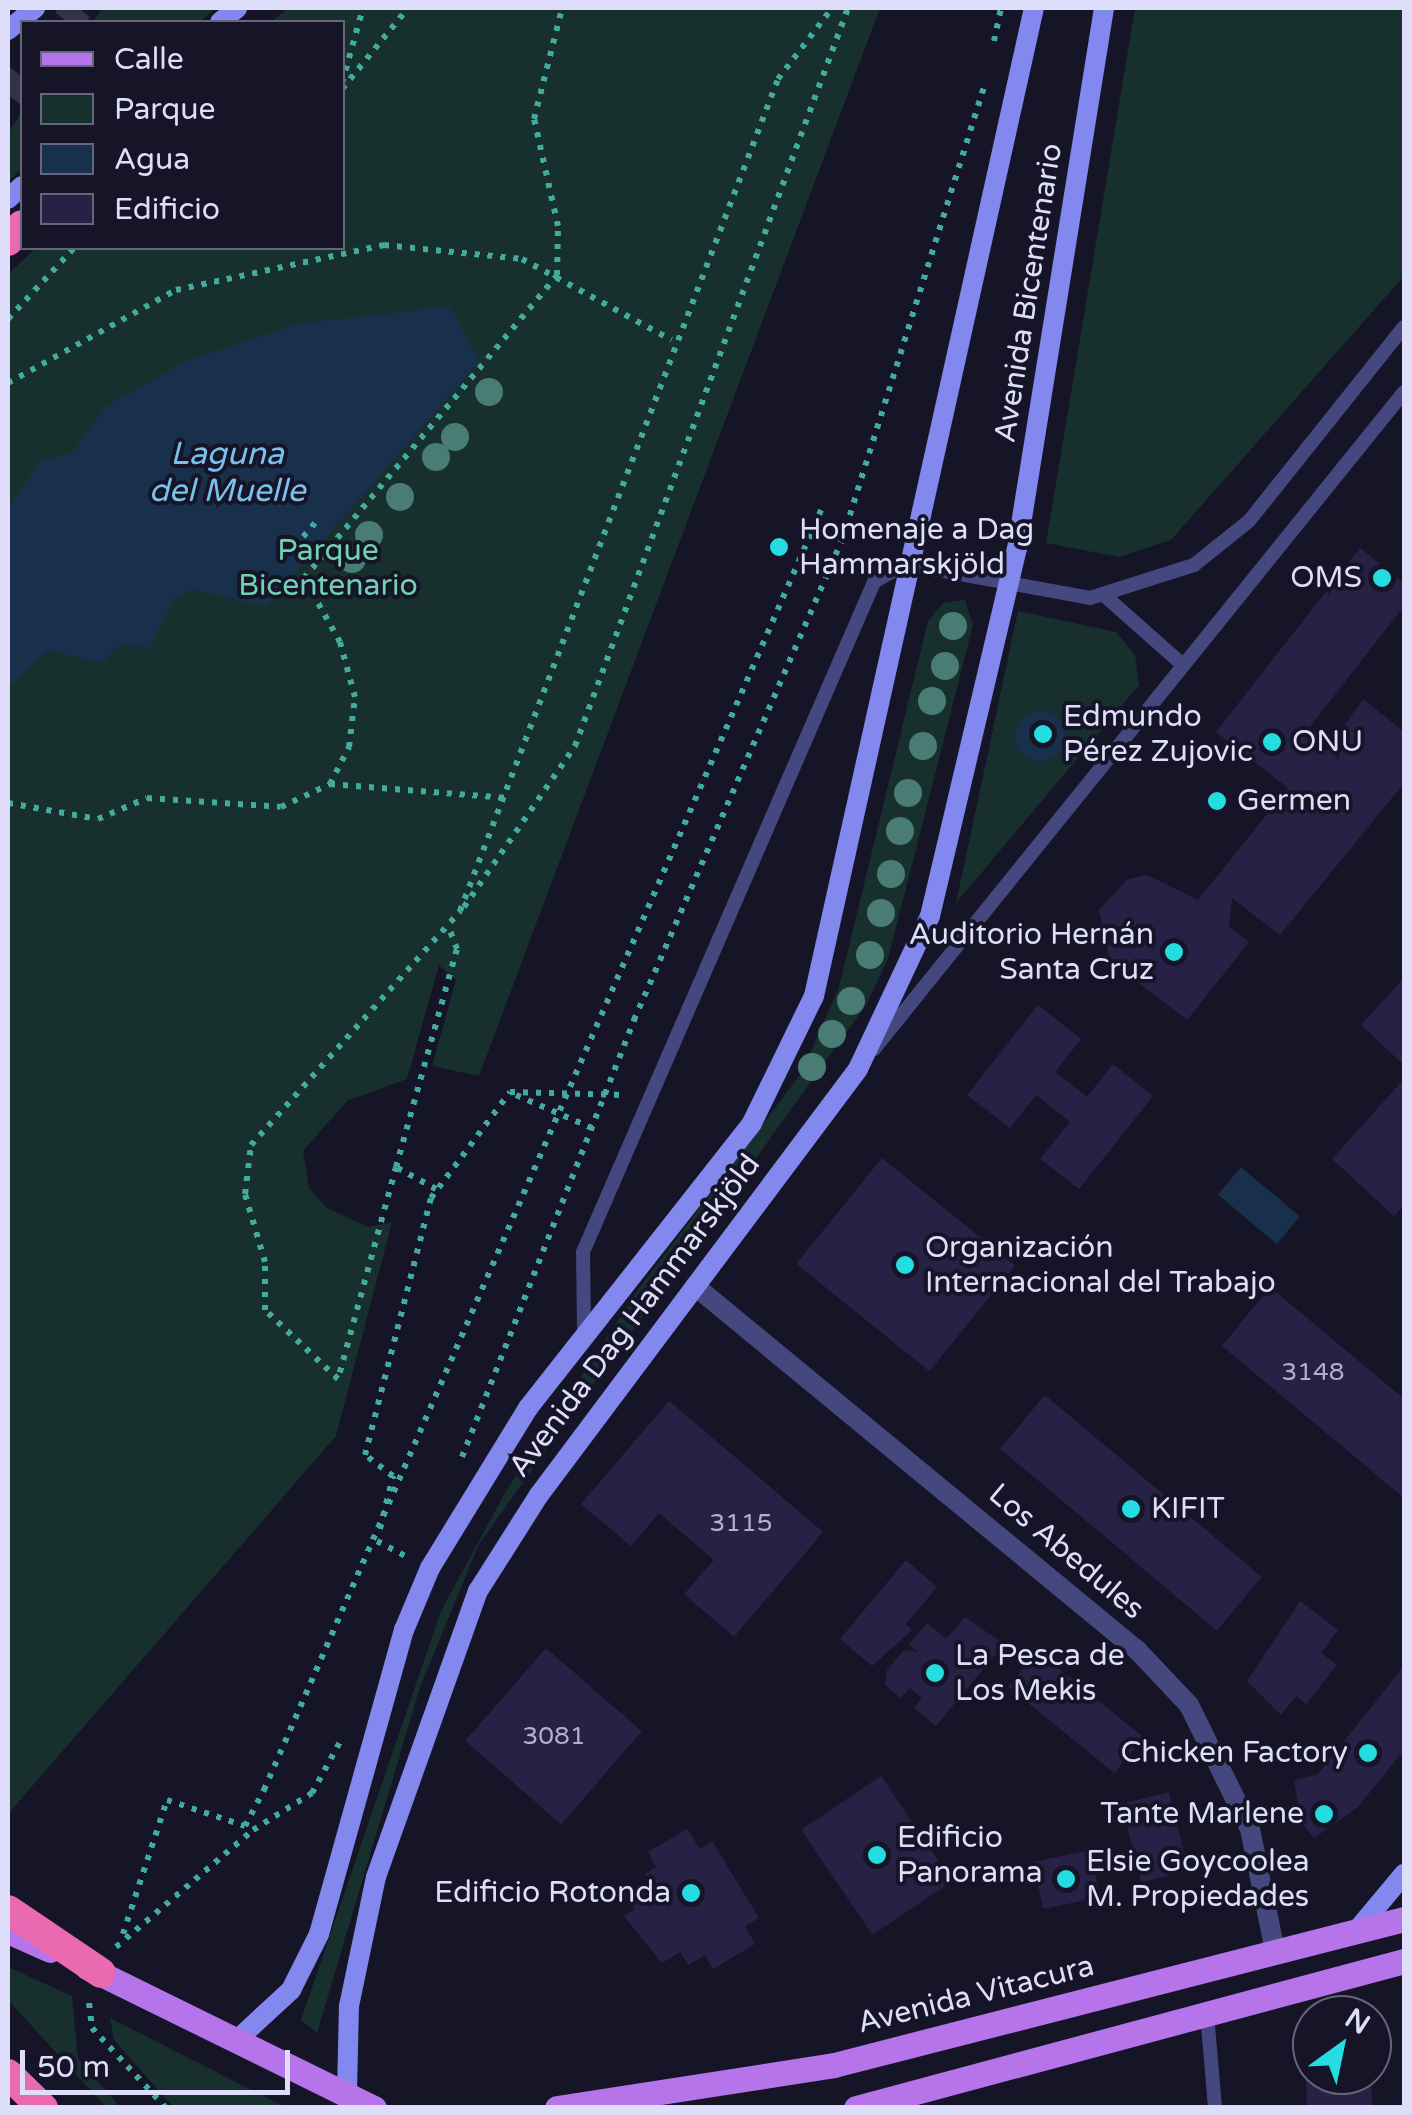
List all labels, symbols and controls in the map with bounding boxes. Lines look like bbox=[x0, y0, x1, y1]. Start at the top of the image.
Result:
legend bbox=[20, 20, 345, 250]
text: Calle bbox=[114, 41, 184, 78]
text: Parque bbox=[114, 91, 215, 128]
text: Agua bbox=[114, 141, 190, 178]
street label: Avenida Bicentenario bbox=[988, 141, 1070, 445]
text: Edificio bbox=[114, 191, 220, 228]
water label: Laguna del Muelle bbox=[149, 436, 305, 511]
place label: Homenaje a Dag Hammarskjöld bbox=[799, 512, 1034, 582]
park label: Parque Bicentenario bbox=[238, 533, 418, 604]
marker: Homenaje a Dag Hammarskjöld bbox=[768, 536, 790, 558]
place label: OMS bbox=[1290, 560, 1362, 596]
marker: OMS bbox=[1371, 567, 1393, 589]
place label: Edmundo Pérez Zujovic bbox=[1063, 699, 1253, 770]
marker: Edmundo Pérez Zujovic bbox=[1032, 723, 1054, 745]
place label: ONU bbox=[1292, 724, 1363, 760]
marker: ONU bbox=[1261, 731, 1283, 753]
place label: Germen bbox=[1237, 783, 1351, 819]
marker: Germen bbox=[1206, 790, 1228, 812]
place label: Auditorio Hernán Santa Cruz bbox=[909, 917, 1154, 988]
marker: Auditorio Hernán Santa Cruz bbox=[1163, 941, 1185, 963]
street label: Avenida Dag Hammarskjöld bbox=[502, 1147, 768, 1485]
place label: Organización Internacional del Trabajo bbox=[925, 1230, 1276, 1300]
marker: Organización Internacional del Trabajo bbox=[894, 1254, 916, 1276]
house number: 3148 bbox=[1282, 1357, 1344, 1387]
street label: Los Abedules bbox=[981, 1477, 1151, 1627]
place label: KIFIT bbox=[1151, 1491, 1225, 1527]
marker: KIFIT bbox=[1120, 1498, 1142, 1520]
house number: 3115 bbox=[710, 1508, 772, 1538]
place label: La Pesca de Los Mekis bbox=[955, 1638, 1125, 1708]
marker: La Pesca de Los Mekis bbox=[924, 1662, 946, 1684]
house number: 3081 bbox=[523, 1721, 585, 1751]
place label: Chicken Factory bbox=[1120, 1735, 1348, 1771]
marker: Chicken Factory bbox=[1357, 1742, 1379, 1764]
place label: Tante Marlene bbox=[1100, 1796, 1304, 1832]
marker: Tante Marlene bbox=[1313, 1803, 1335, 1825]
place label: Edificio Panorama bbox=[897, 1820, 1042, 1890]
marker: Edificio Panorama bbox=[866, 1844, 888, 1866]
place label: Elsie Goycoolea M. Propiedades bbox=[1086, 1844, 1310, 1914]
marker: Elsie Goycoolea M. Propiedades bbox=[1055, 1868, 1077, 1890]
place label: Edificio Rotonda bbox=[434, 1875, 671, 1911]
marker: Edificio Rotonda bbox=[680, 1882, 702, 1904]
street label: Avenida Vitacura bbox=[854, 1948, 1098, 2042]
north arrow bbox=[1292, 1995, 1392, 2095]
text: N bbox=[1339, 2001, 1376, 2042]
scale bar bbox=[25, 2030, 295, 2092]
text: 50 m bbox=[37, 2049, 110, 2086]

